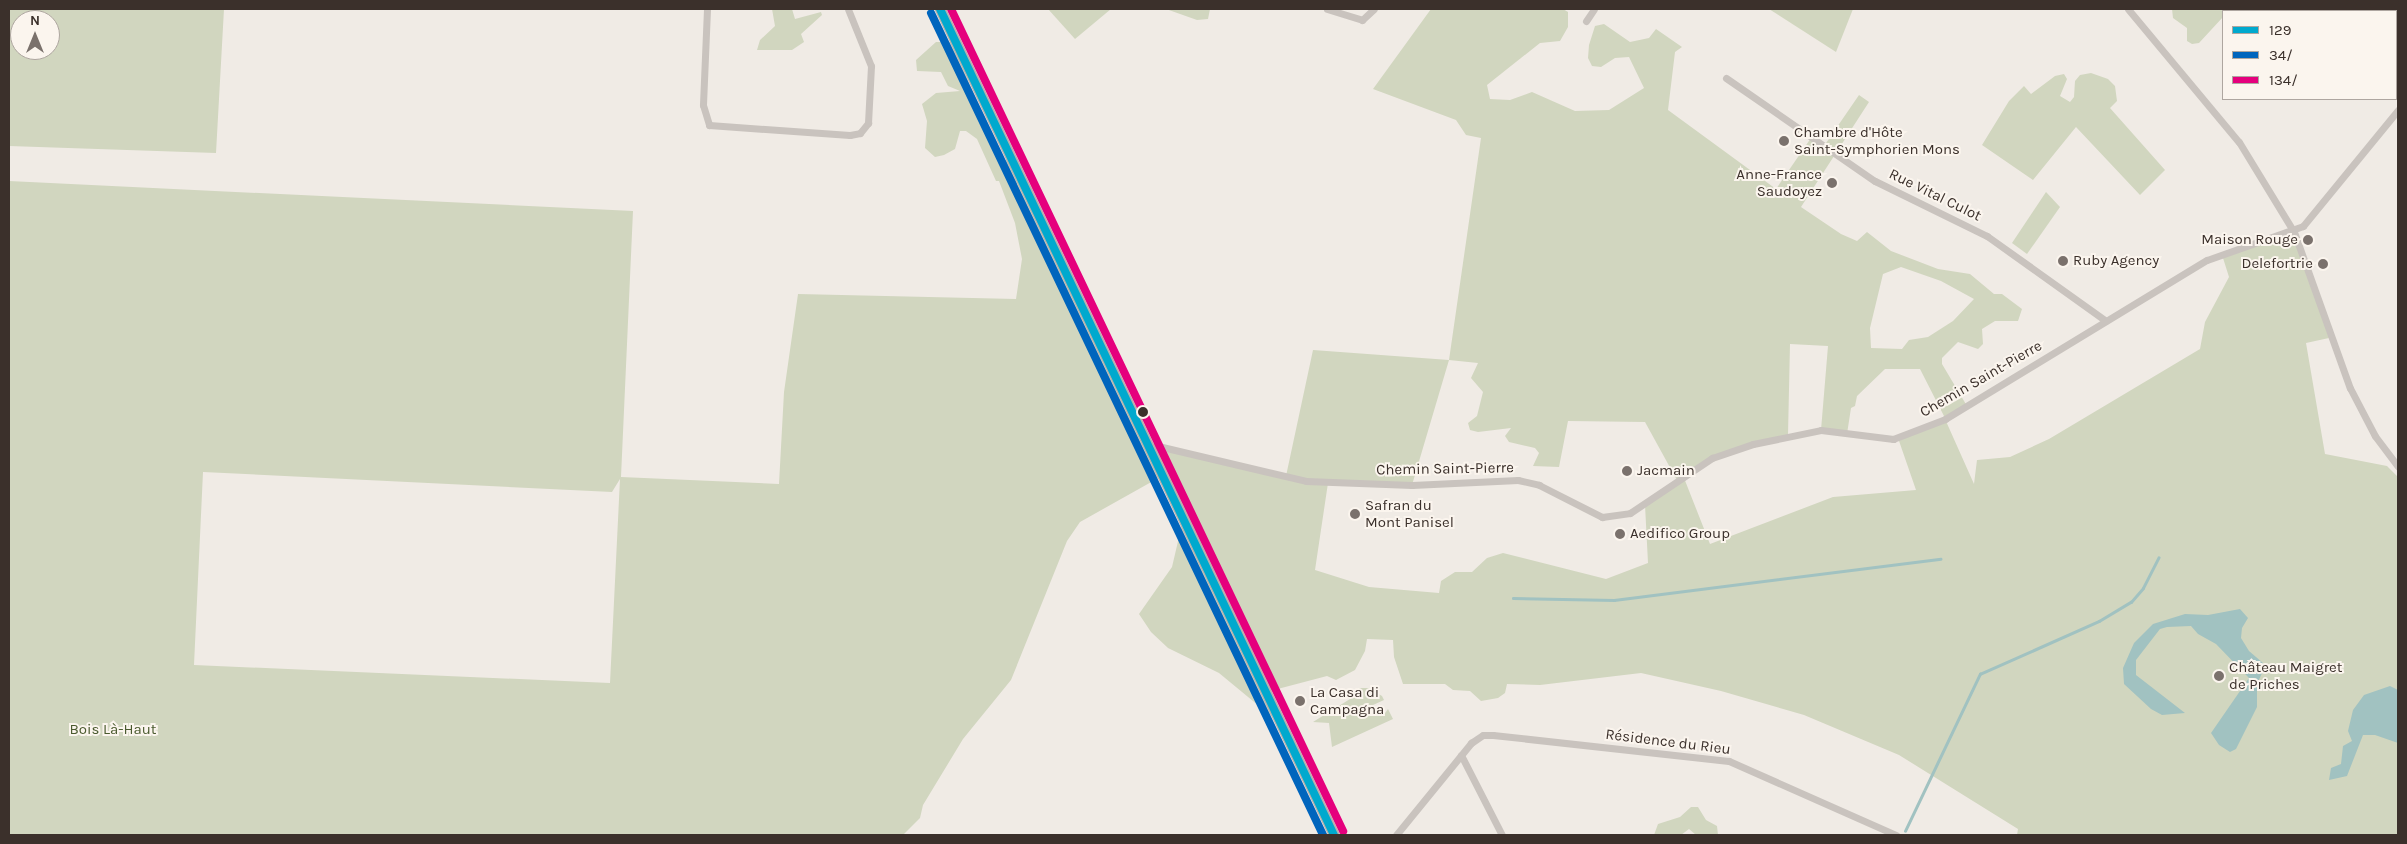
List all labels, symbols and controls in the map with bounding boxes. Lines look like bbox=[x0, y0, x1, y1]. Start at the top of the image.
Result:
north arrow bbox=[10, 10, 60, 60]
legend bbox=[2222, 10, 2397, 100]
text: N bbox=[30, 12, 40, 29]
text: 129 bbox=[2269, 21, 2291, 39]
text: 34/ bbox=[2269, 46, 2293, 64]
text: 134/ bbox=[2269, 71, 2298, 89]
place label: Chambre d'Hôte Saint-Symphorien Mons bbox=[1794, 123, 1960, 158]
marker: Chambre d'Hôte Saint-Symphorien Mons bbox=[1778, 135, 1790, 147]
place label: Anne-France Saudoyez bbox=[1736, 165, 1822, 200]
street label: Rue Vital Culot bbox=[1886, 165, 1984, 225]
marker: Anne-France Saudoyez bbox=[1826, 177, 1838, 189]
place label: Maison Rouge bbox=[2201, 231, 2298, 249]
marker: Maison Rouge bbox=[2302, 234, 2314, 246]
place label: Ruby Agency bbox=[2073, 252, 2159, 270]
marker: Ruby Agency bbox=[2057, 255, 2069, 267]
place label: Delefortrie bbox=[2242, 255, 2313, 273]
marker: Delefortrie bbox=[2317, 258, 2329, 270]
street label: Chemin Saint-Pierre bbox=[1917, 337, 2045, 421]
unlabelled marker bbox=[1138, 407, 1148, 417]
street label: Chemin Saint-Pierre bbox=[1376, 459, 1514, 479]
place label: Jacmain bbox=[1637, 462, 1695, 480]
marker: Jacmain bbox=[1621, 465, 1633, 477]
place label: Safran du Mont Panisel bbox=[1365, 496, 1454, 531]
marker: Safran du Mont Panisel bbox=[1349, 508, 1361, 520]
place label: Aedifico Group bbox=[1630, 525, 1730, 543]
marker: Aedifico Group bbox=[1614, 528, 1626, 540]
place label: Château Maigret de Priches bbox=[2229, 658, 2342, 693]
marker: Château Maigret de Priches bbox=[2213, 670, 2225, 682]
place label: La Casa di Campagna bbox=[1310, 683, 1384, 718]
marker: La Casa di Campagna bbox=[1294, 695, 1306, 707]
park label: Bois Là-Haut bbox=[70, 721, 156, 739]
street label: Résidence du Rieu bbox=[1604, 725, 1732, 759]

